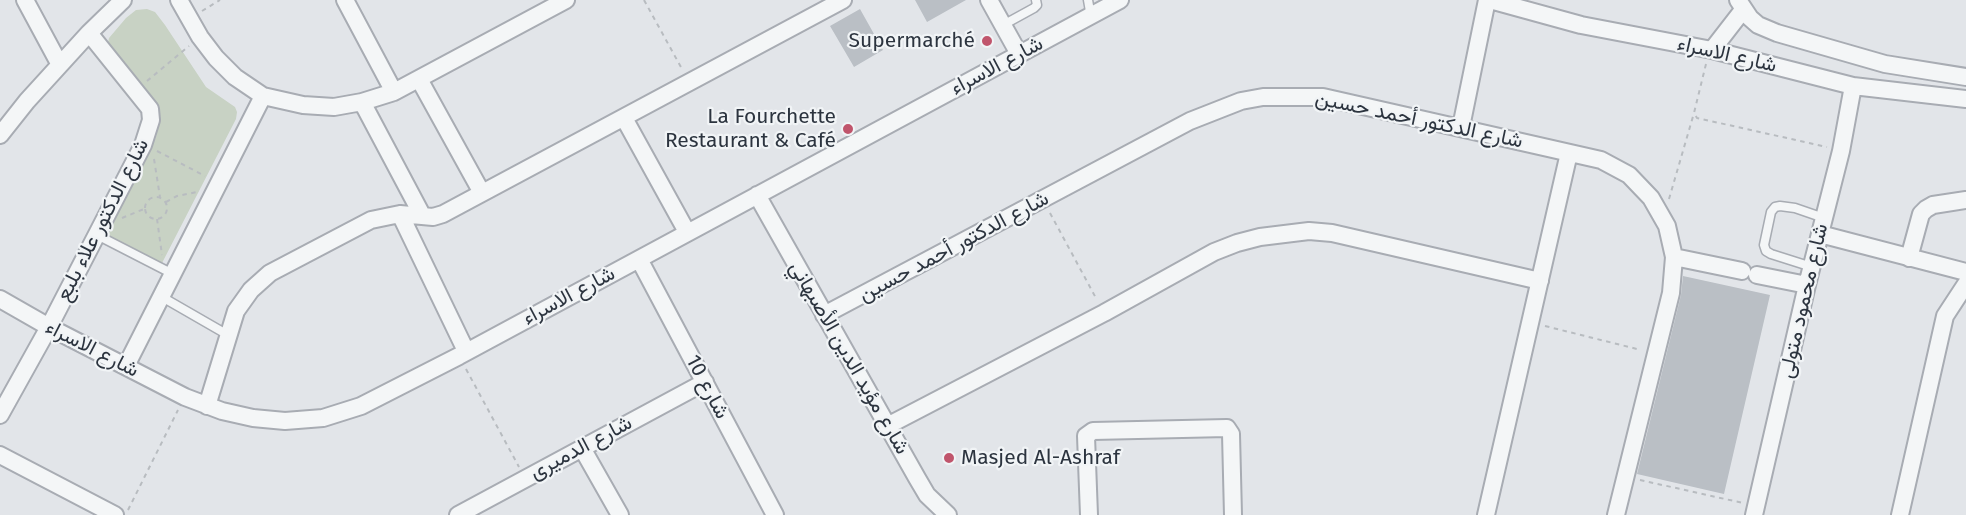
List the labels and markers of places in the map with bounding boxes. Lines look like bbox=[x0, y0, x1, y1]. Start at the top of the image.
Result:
place label: Supermarché bbox=[849, 28, 975, 54]
marker: Supermarché bbox=[980, 34, 994, 48]
place label: La Fourchette Restaurant & Café bbox=[665, 104, 836, 154]
marker: La Fourchette Restaurant & Café bbox=[841, 122, 855, 136]
place label: Masjed Al-Ashraf bbox=[961, 445, 1120, 471]
marker: Masjed Al-Ashraf bbox=[942, 451, 956, 465]

